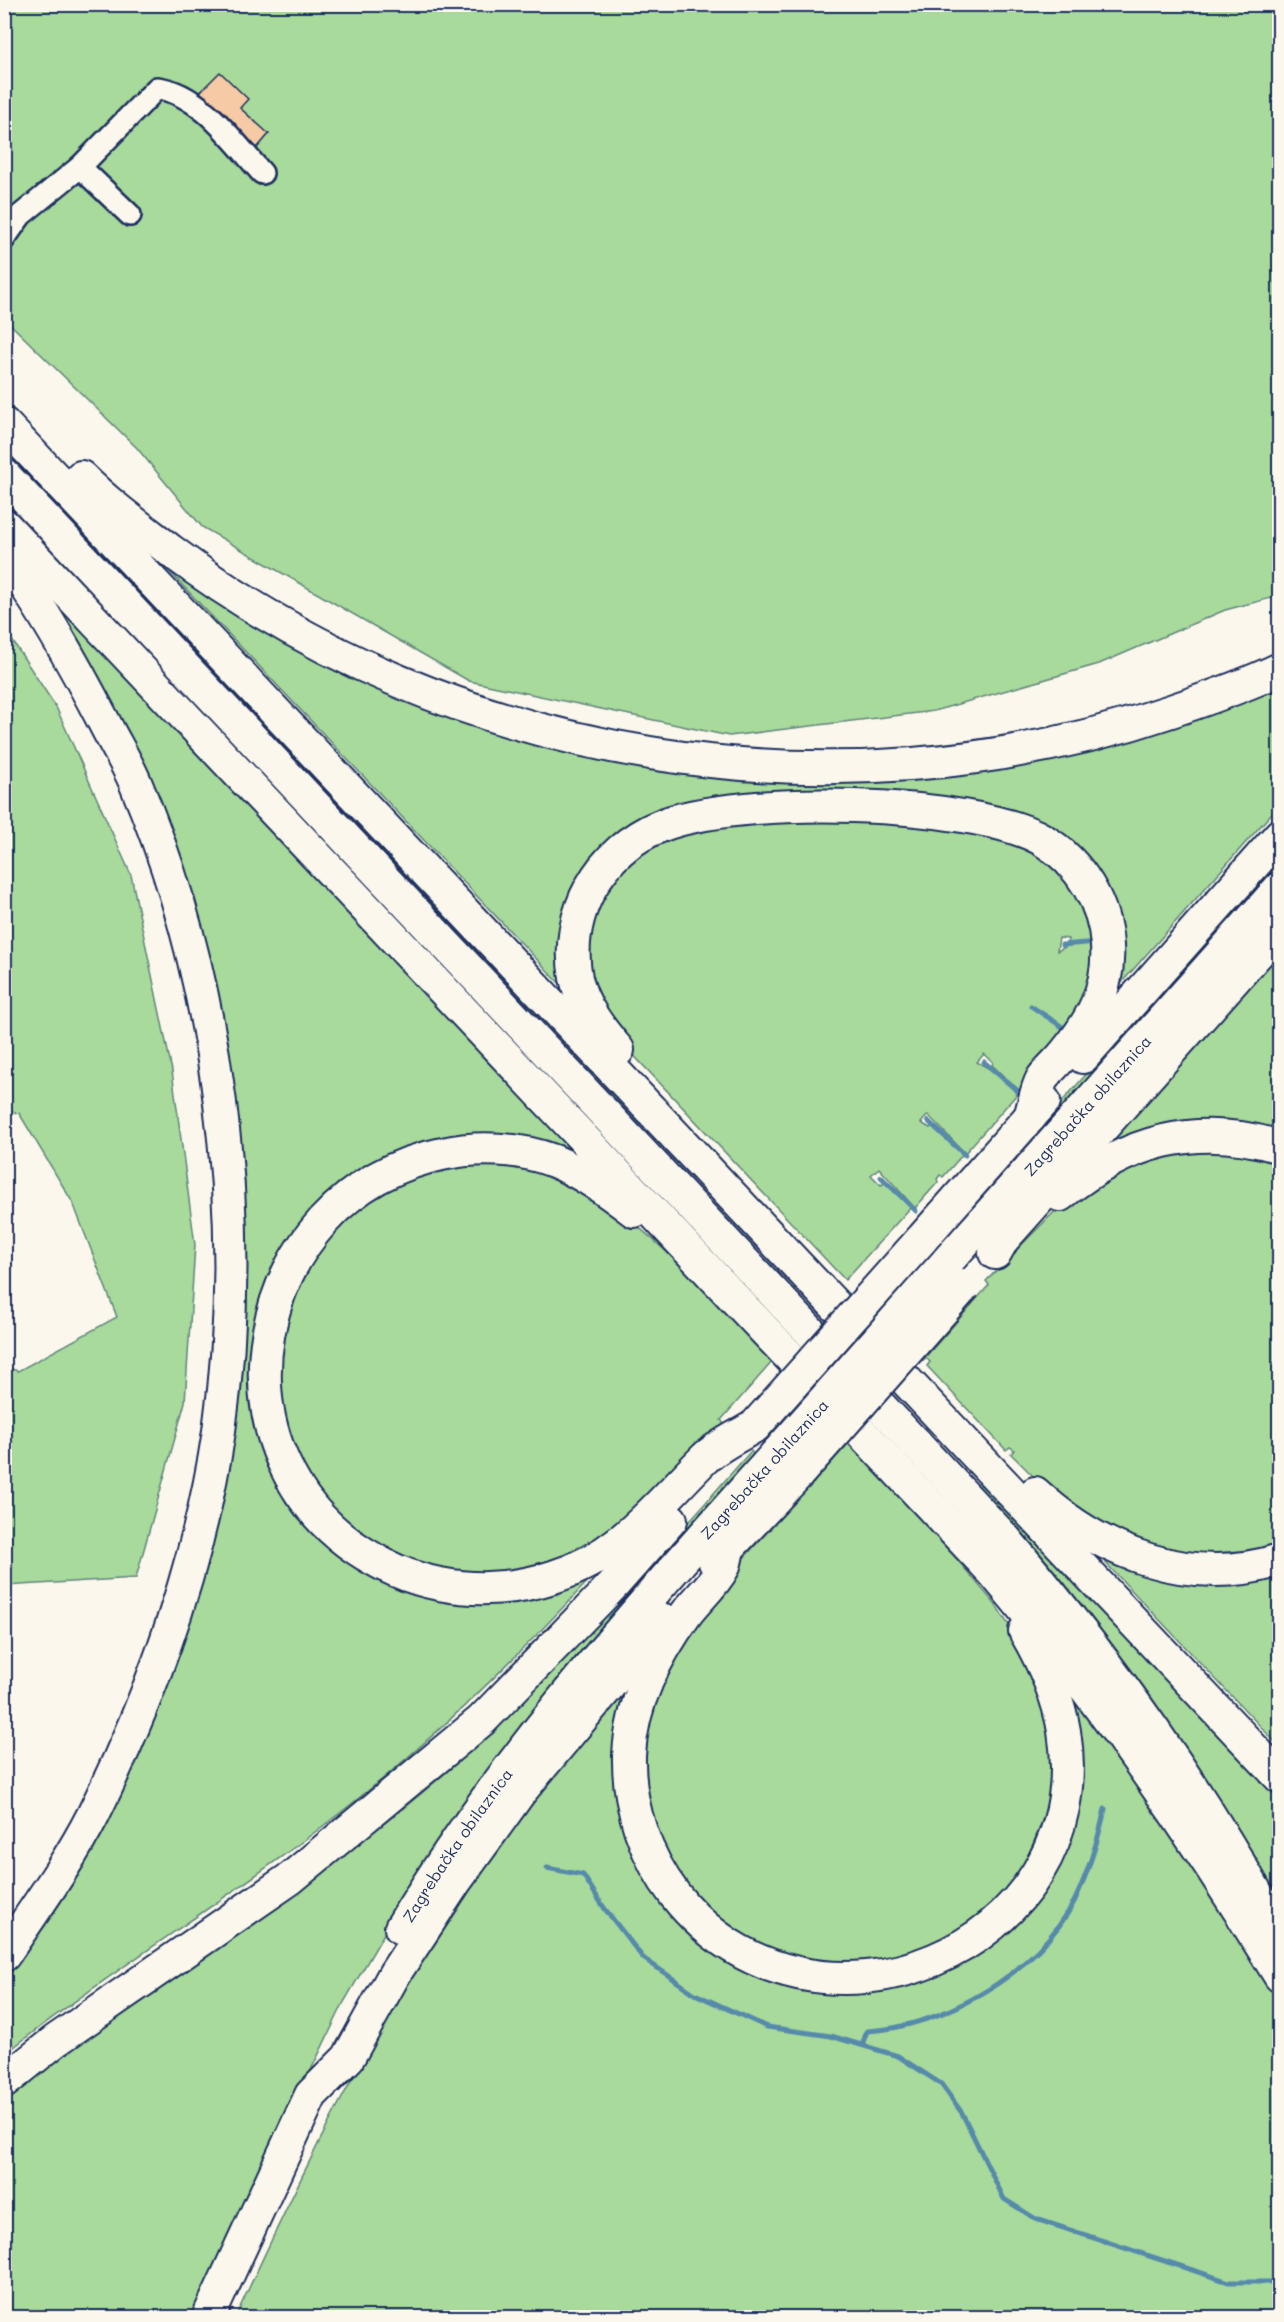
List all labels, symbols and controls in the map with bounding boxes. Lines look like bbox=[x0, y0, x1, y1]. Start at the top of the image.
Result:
street label: Zagrebačka obilaznica bbox=[1018, 1030, 1155, 1180]
street label: Zagrebačka obilaznica bbox=[695, 1394, 833, 1544]
street label: Zagrebačka obilaznica bbox=[397, 1764, 516, 1926]

